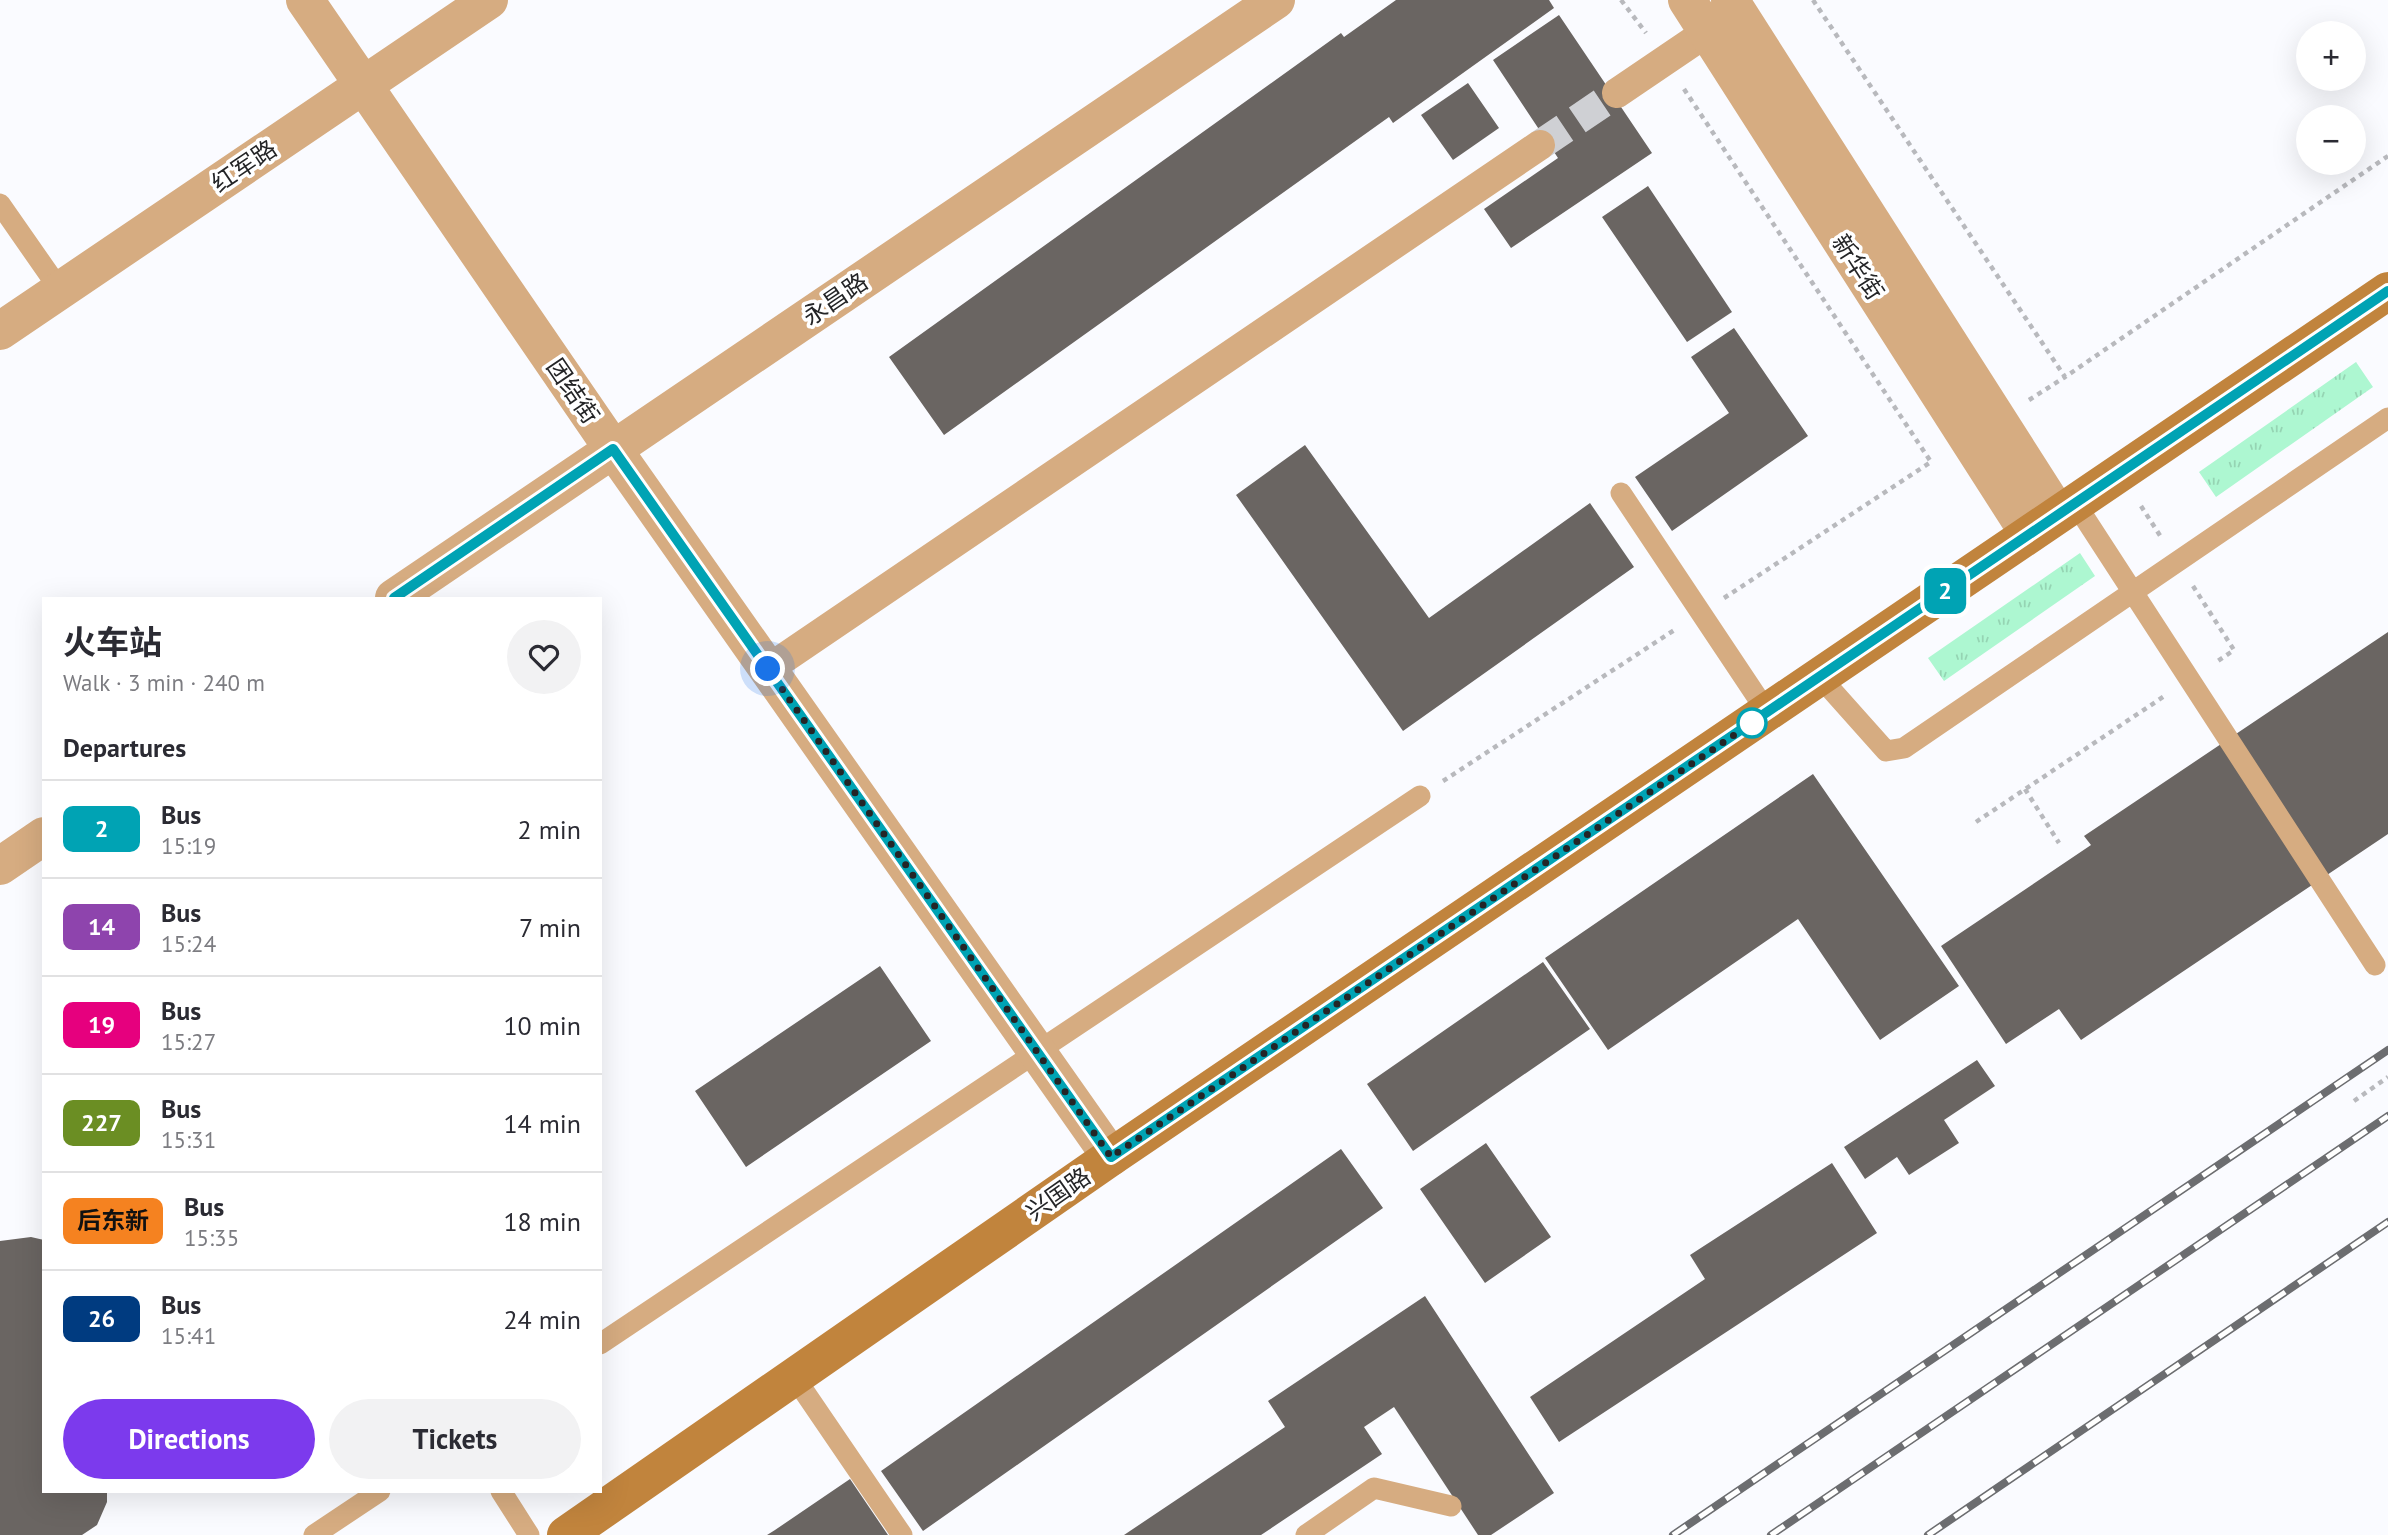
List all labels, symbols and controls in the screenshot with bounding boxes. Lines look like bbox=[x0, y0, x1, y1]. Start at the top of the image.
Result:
map controls bbox=[2296, 21, 2366, 175]
button: + bbox=[2296, 21, 2366, 91]
button: − bbox=[2296, 105, 2366, 175]
street label: 红军路 bbox=[205, 133, 283, 199]
street label: 新华街 bbox=[1825, 228, 1891, 306]
street label: 永昌路 bbox=[796, 266, 874, 332]
street label: 团结街 bbox=[540, 352, 606, 430]
line badge: 2 bbox=[1922, 568, 1968, 614]
text: 2 bbox=[1938, 575, 1952, 606]
text: 火车站 bbox=[63, 620, 162, 663]
button: heart bbox=[507, 620, 581, 694]
your location bbox=[750, 651, 785, 686]
text: Walk · 3 min · 240 m bbox=[63, 668, 265, 697]
unlabelled marker bbox=[1737, 708, 1767, 738]
text: Departures bbox=[63, 731, 186, 764]
text: Bus bbox=[161, 798, 201, 831]
text: 2 bbox=[95, 813, 108, 844]
text: 2 min bbox=[518, 813, 581, 846]
text: 15:19 bbox=[161, 831, 216, 860]
text: Bus bbox=[161, 896, 201, 929]
text: 14 bbox=[88, 911, 115, 942]
text: 7 min bbox=[519, 911, 581, 944]
text: 15:24 bbox=[161, 929, 216, 958]
text: Bus bbox=[161, 994, 201, 1027]
text: 19 bbox=[88, 1009, 115, 1040]
text: 10 min bbox=[503, 1009, 581, 1042]
text: 15:27 bbox=[161, 1027, 216, 1056]
text: Bus bbox=[161, 1092, 201, 1125]
text: 227 bbox=[81, 1107, 122, 1138]
text: 14 min bbox=[503, 1107, 581, 1140]
text: 15:31 bbox=[161, 1125, 216, 1154]
street label: 兴国路 bbox=[1020, 1161, 1096, 1227]
text: Bus bbox=[184, 1190, 224, 1223]
text: 后东新 bbox=[77, 1205, 149, 1236]
text: 18 min bbox=[503, 1205, 581, 1238]
text: 15:35 bbox=[184, 1223, 239, 1252]
text: Bus bbox=[161, 1288, 201, 1321]
text: 26 bbox=[88, 1303, 115, 1334]
text: 24 min bbox=[503, 1303, 581, 1336]
text: 15:41 bbox=[161, 1321, 216, 1350]
button: Directions bbox=[63, 1399, 315, 1479]
button: Tickets bbox=[329, 1399, 581, 1479]

